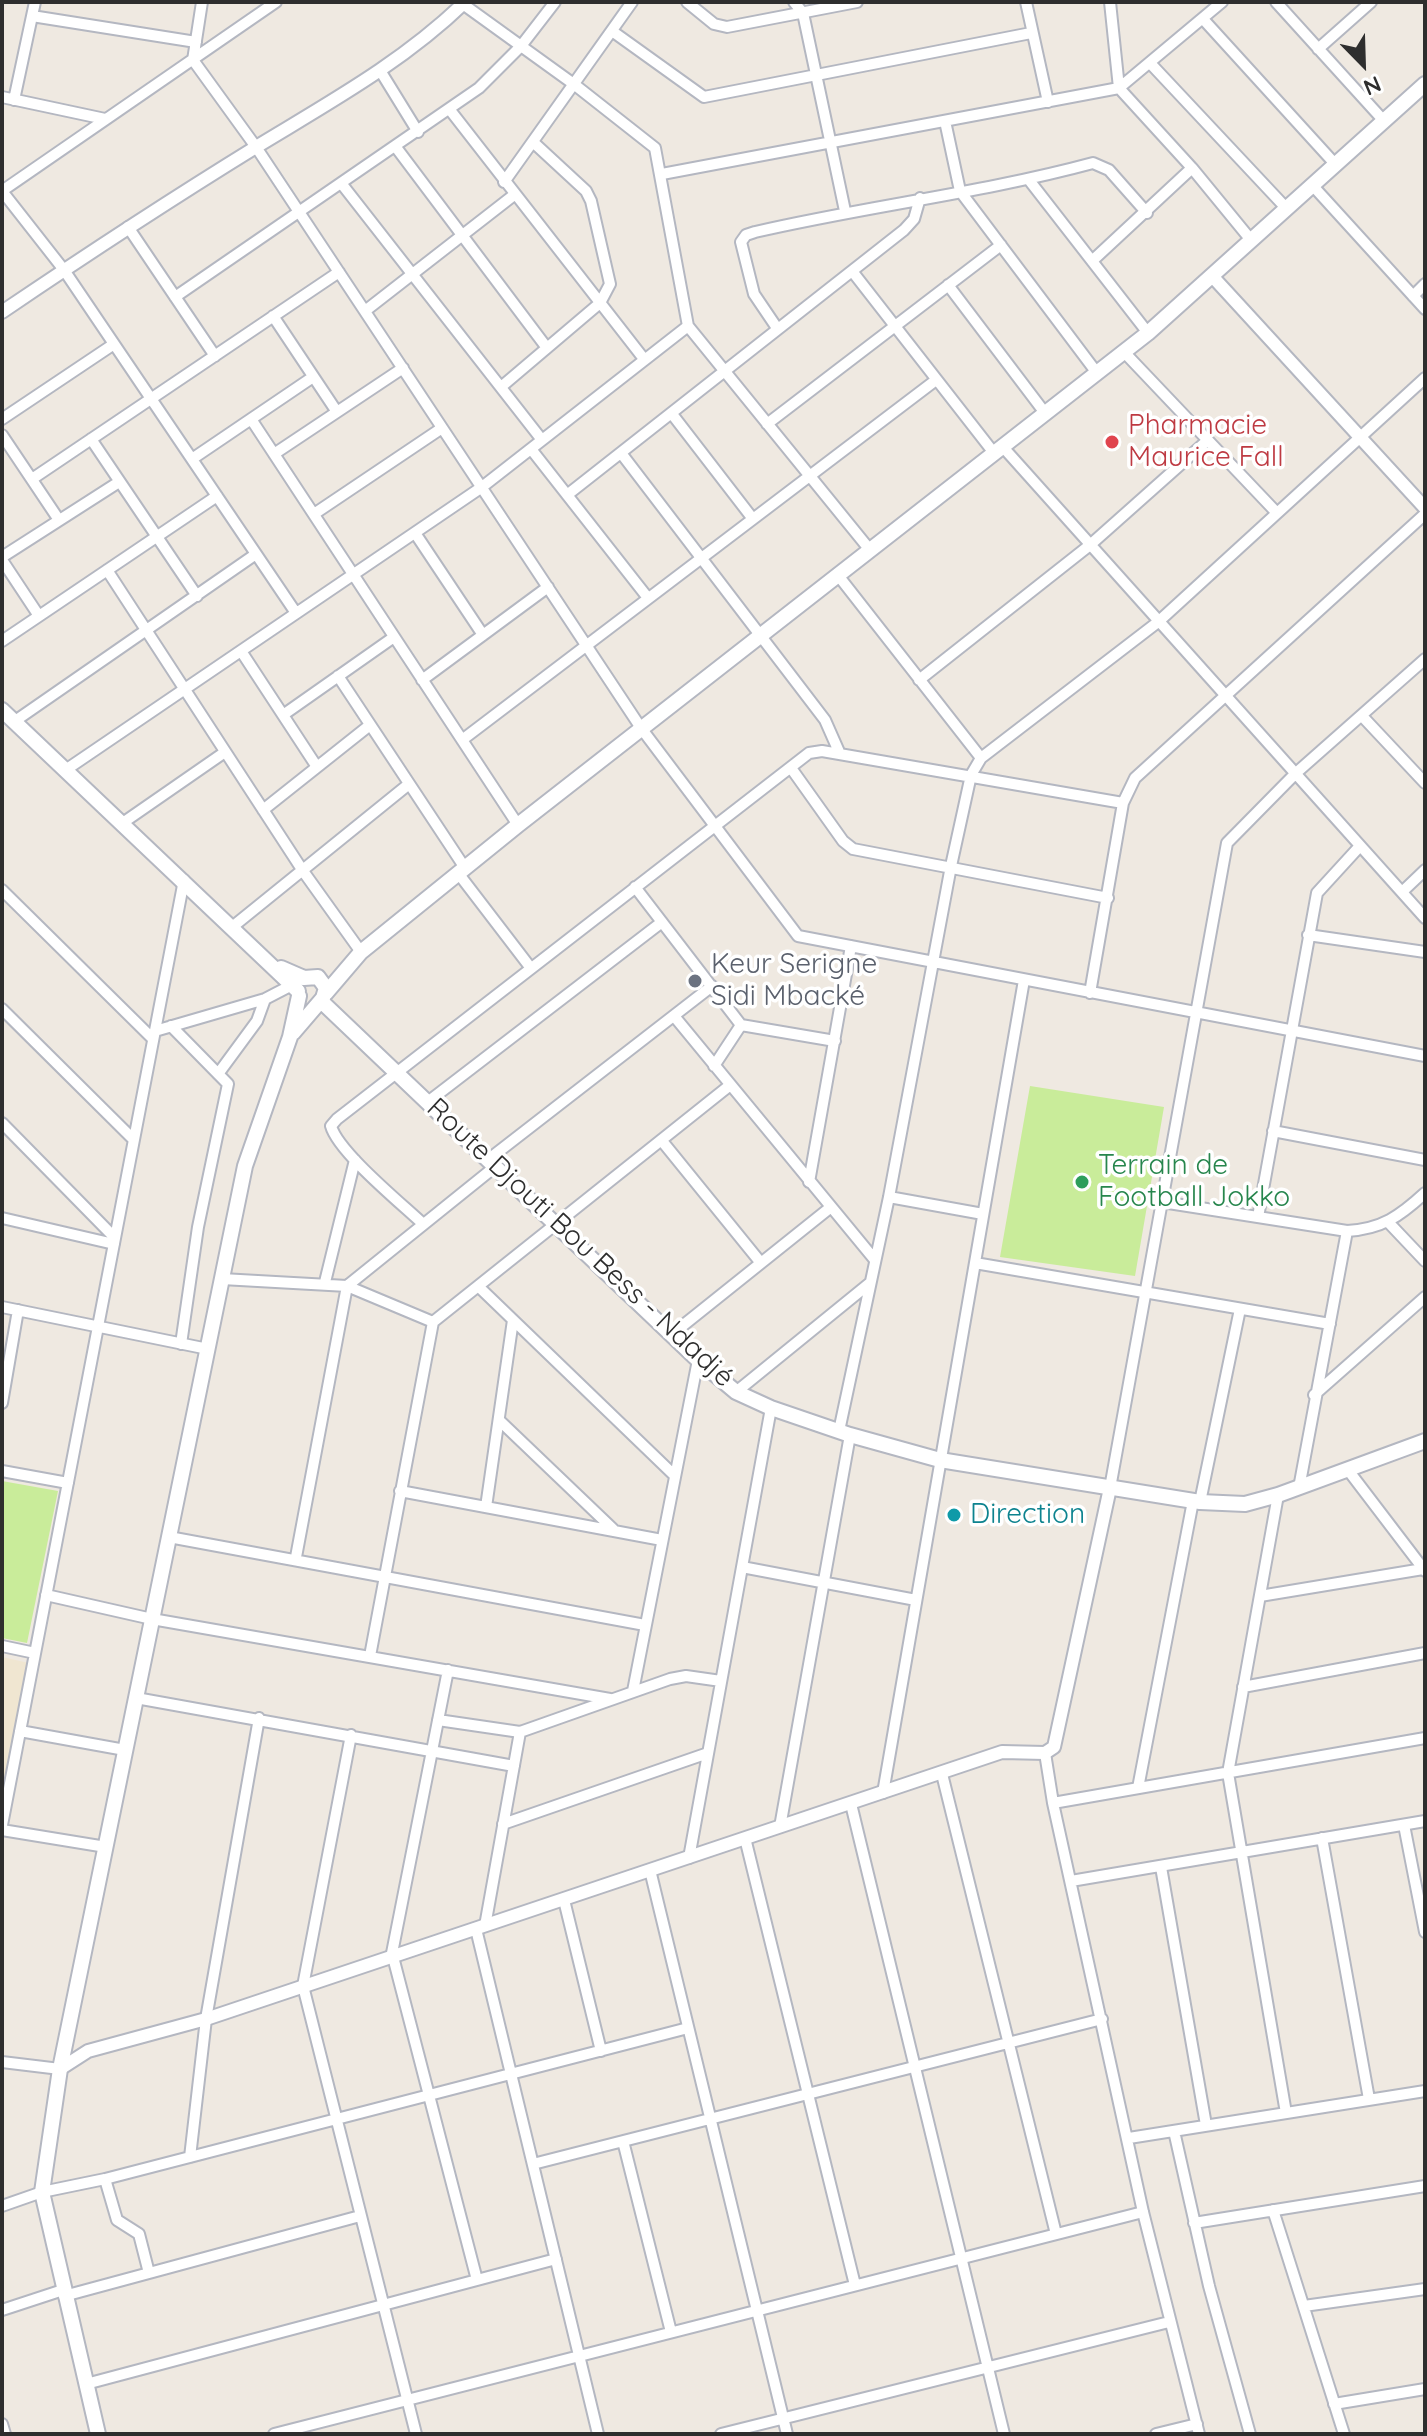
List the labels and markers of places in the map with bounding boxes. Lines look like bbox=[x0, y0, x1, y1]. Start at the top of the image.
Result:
place label: Pharmacie Maurice Fall bbox=[1128, 409, 1284, 475]
marker: Pharmacie Maurice Fall bbox=[1103, 433, 1121, 451]
place label: Keur Serigne Sidi Mbacké bbox=[711, 948, 877, 1014]
marker: Keur Serigne Sidi Mbacké bbox=[686, 972, 704, 990]
place label: Terrain de Football Jokko bbox=[1098, 1149, 1290, 1215]
marker: Terrain de Football Jokko bbox=[1073, 1173, 1091, 1191]
place label: Direction bbox=[970, 1498, 1085, 1532]
marker: Direction bbox=[945, 1506, 963, 1524]

